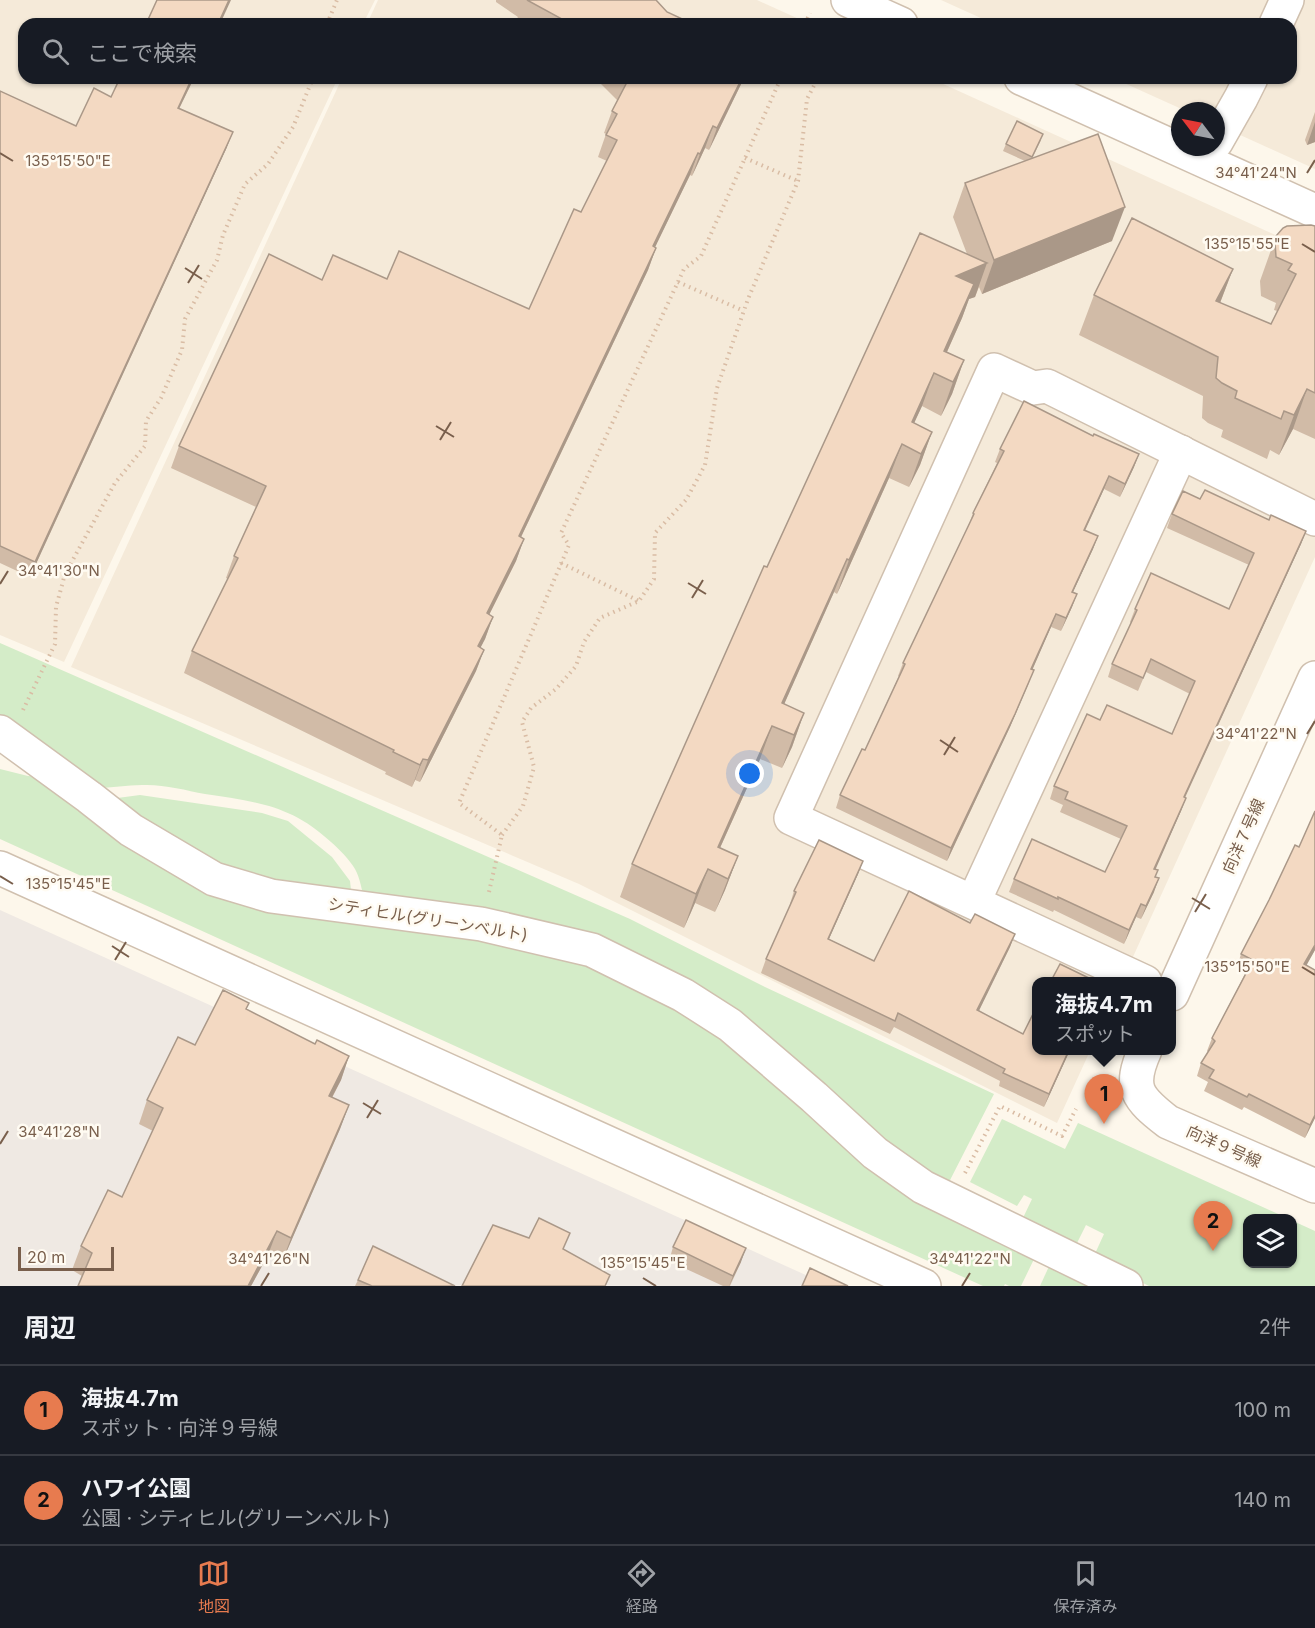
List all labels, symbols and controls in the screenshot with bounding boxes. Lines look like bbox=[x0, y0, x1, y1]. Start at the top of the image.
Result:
search box bbox=[18, 18, 1297, 84]
icon: search bbox=[39, 35, 72, 68]
text: ここで検索 bbox=[87, 40, 197, 66]
north arrow bbox=[1171, 102, 1225, 156]
text: 135°15'50"E bbox=[25, 151, 111, 170]
text: 34°41'24"N bbox=[1215, 163, 1297, 182]
text: 135°15'55"E bbox=[1204, 234, 1290, 253]
text: 34°41'30"N bbox=[18, 561, 100, 580]
text: 34°41'22"N bbox=[1215, 724, 1297, 743]
your location bbox=[735, 759, 764, 788]
street label: 向洋７号線 bbox=[1218, 795, 1268, 877]
text: 135°15'45"E bbox=[26, 874, 110, 893]
street label: シティヒル(グリーンベルト) bbox=[327, 893, 529, 945]
text: 135°15'50"E bbox=[1204, 957, 1290, 976]
popup bbox=[1032, 977, 1176, 1055]
text: 海抜4.7m bbox=[1055, 991, 1153, 1017]
text: スポット bbox=[1055, 1022, 1135, 1046]
pin: 1 bbox=[1084, 1074, 1124, 1124]
street label: 向洋９号線 bbox=[1183, 1121, 1265, 1171]
text: 34°41'28"N bbox=[18, 1122, 100, 1141]
pin: 2 bbox=[1194, 1202, 1232, 1251]
map controls bbox=[1243, 1214, 1297, 1268]
button: layers bbox=[1243, 1214, 1297, 1268]
scale bar bbox=[18, 1244, 114, 1272]
text: 20 m bbox=[27, 1247, 65, 1267]
text: 34°41'26"N bbox=[228, 1249, 310, 1268]
text: 34°41'22"N bbox=[929, 1249, 1011, 1268]
text: 135°15'45"E bbox=[601, 1253, 685, 1272]
text: 周辺 bbox=[24, 1312, 76, 1343]
text: 2件 bbox=[1259, 1315, 1291, 1339]
text: 海抜4.7m bbox=[81, 1385, 179, 1411]
text: 1 bbox=[39, 1398, 48, 1422]
text: 100 m bbox=[1234, 1398, 1291, 1422]
text: スポット · 向洋９号線 bbox=[81, 1416, 278, 1440]
text: ハワイ公園 bbox=[81, 1475, 191, 1501]
text: 2 bbox=[37, 1488, 50, 1512]
text: 140 m bbox=[1234, 1488, 1291, 1512]
text: 公園 · シティヒル(グリーンベルト) bbox=[81, 1506, 390, 1530]
tab: 地図 bbox=[197, 1557, 230, 1617]
tab: 経路 bbox=[625, 1557, 658, 1617]
tab: 保存済み bbox=[1053, 1557, 1117, 1617]

